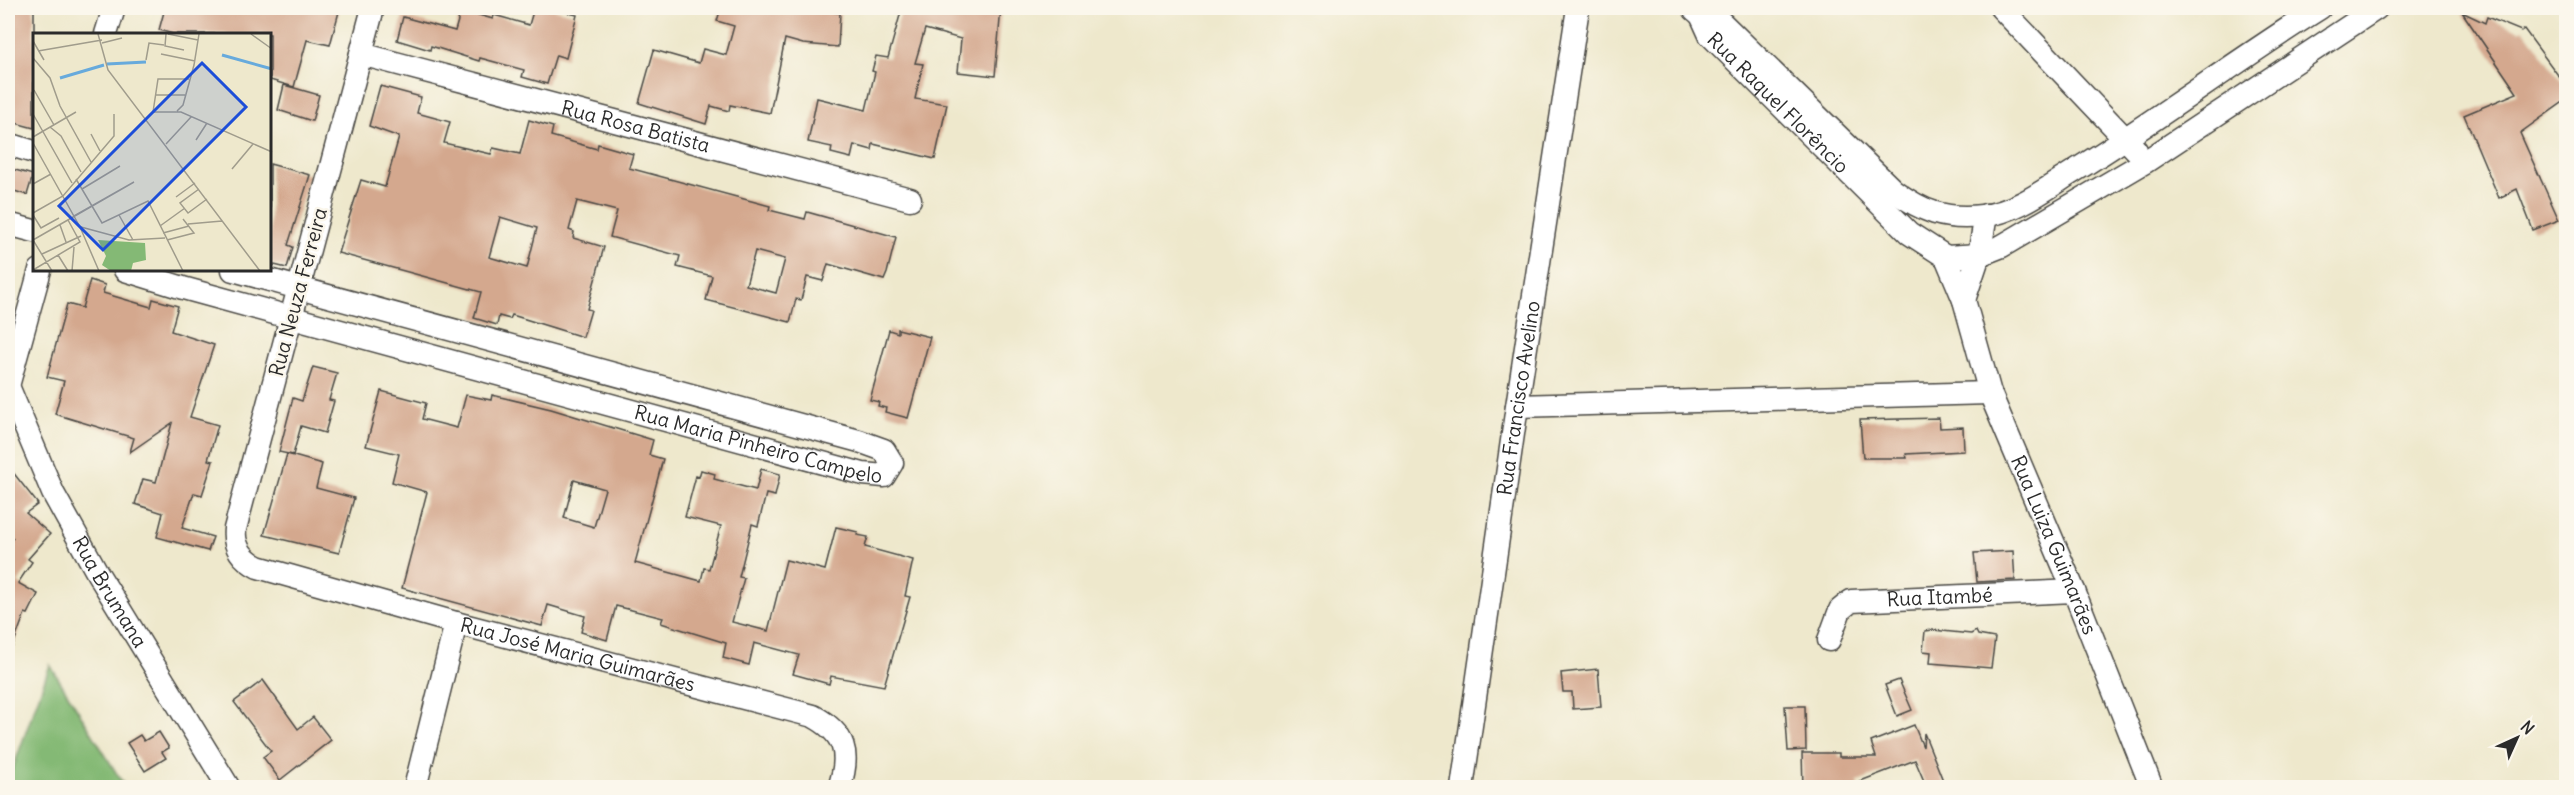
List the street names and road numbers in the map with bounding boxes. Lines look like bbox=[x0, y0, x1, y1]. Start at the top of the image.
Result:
street label: Rua Raquel Florêncio bbox=[1702, 27, 1855, 178]
street label: Rua Rosa Batista bbox=[559, 94, 713, 158]
street label: Rua Neuza Ferreira bbox=[263, 205, 332, 379]
street label: Rua Francisco Avelino bbox=[1491, 299, 1545, 497]
street label: Rua Maria Pinheiro Campelo bbox=[632, 399, 883, 488]
street label: Rua Luiza Guimarães bbox=[2006, 451, 2103, 638]
street label: Rua Brumana bbox=[67, 531, 153, 652]
street label: Rua Itambé bbox=[1886, 582, 1993, 611]
street label: Rua José Maria Guimarães bbox=[458, 612, 698, 697]

